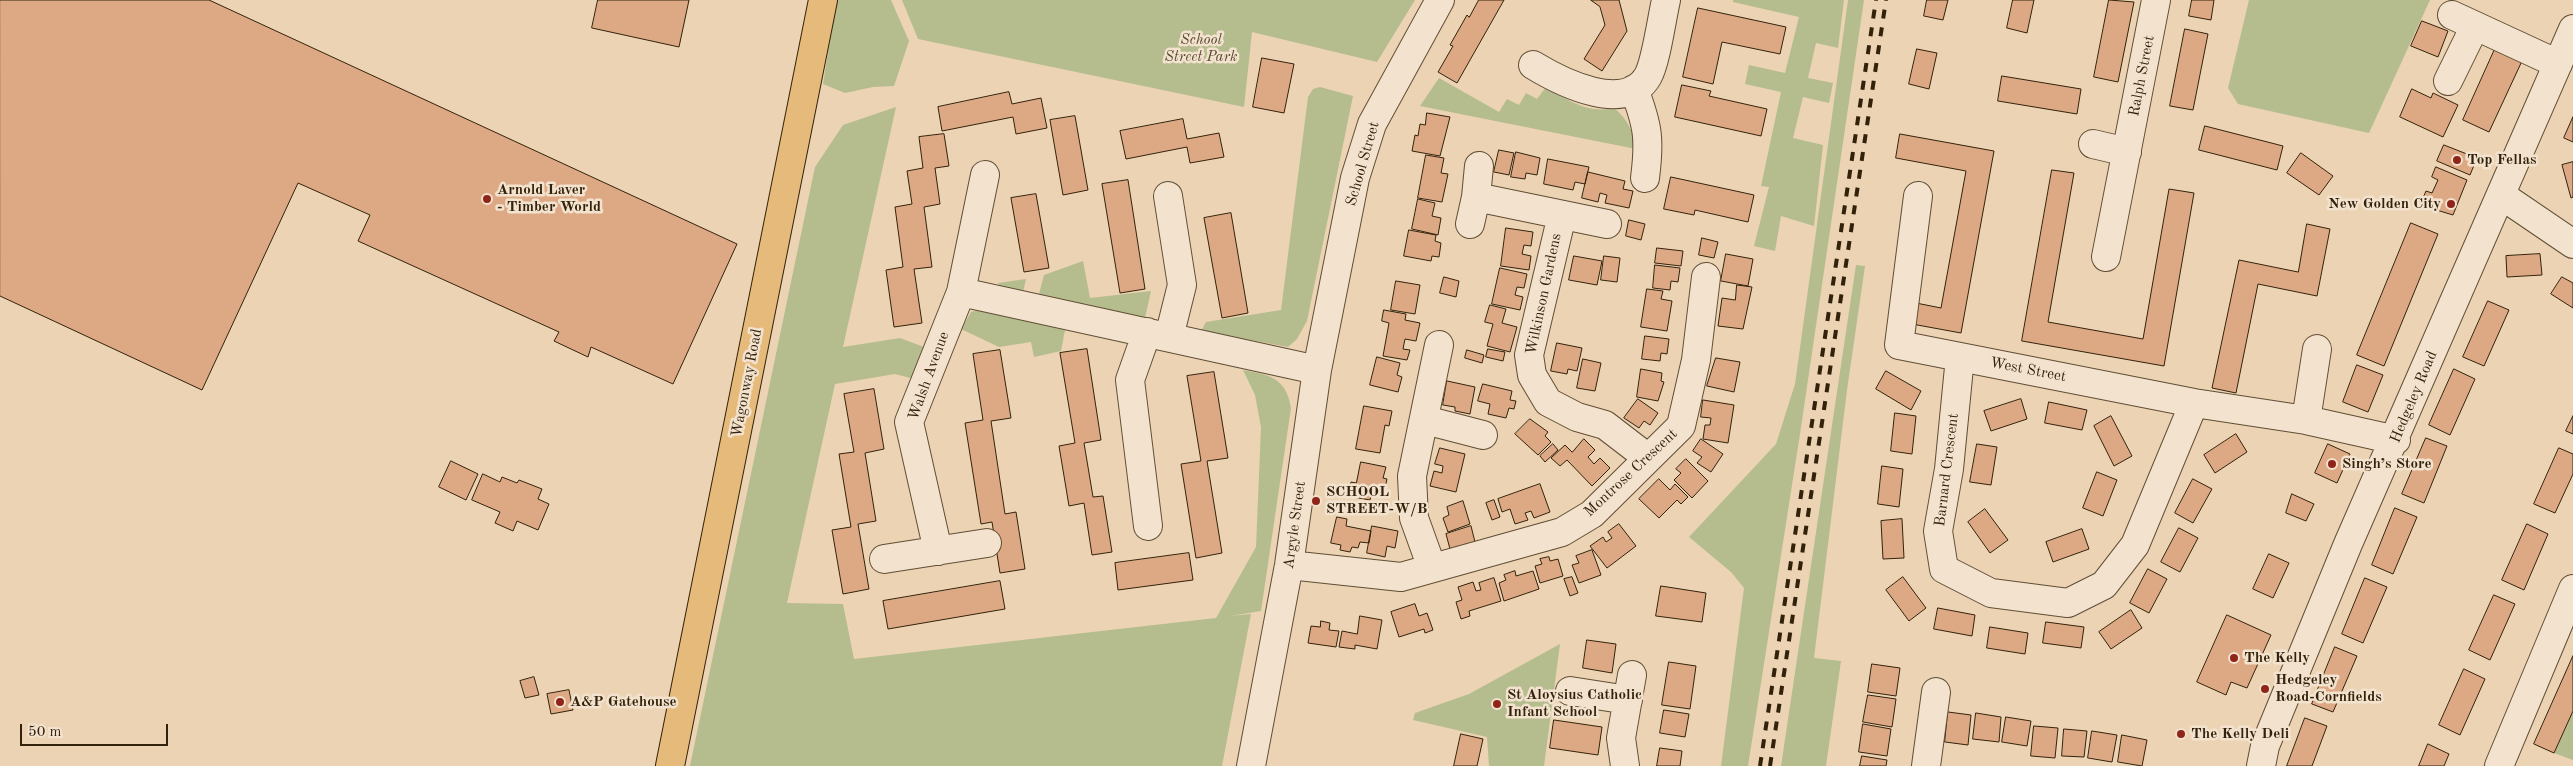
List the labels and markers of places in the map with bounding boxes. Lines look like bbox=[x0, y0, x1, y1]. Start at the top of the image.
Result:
place label: Top Fellas bbox=[2467, 151, 2536, 169]
marker: Top Fellas bbox=[2451, 154, 2463, 166]
place label: Arnold Laver - Timber World bbox=[497, 181, 601, 216]
marker: Arnold Laver - Timber World bbox=[481, 193, 493, 205]
place label: New Golden City bbox=[2328, 195, 2441, 213]
marker: New Golden City bbox=[2445, 198, 2457, 210]
place label: Singh’s Store bbox=[2342, 455, 2432, 473]
marker: Singh’s Store bbox=[2326, 458, 2338, 470]
place label: SCHOOL STREET-W/B bbox=[1326, 483, 1428, 518]
marker: SCHOOL STREET-W/B bbox=[1310, 495, 1322, 507]
place label: The Kelly bbox=[2244, 649, 2310, 667]
marker: The Kelly bbox=[2228, 652, 2240, 664]
place label: Hedgeley Road-Cornfields bbox=[2275, 671, 2382, 706]
marker: Hedgeley Road-Cornfields bbox=[2259, 683, 2271, 695]
place label: St Aloysius Catholic Infant School bbox=[1507, 686, 1642, 721]
place label: A&P Gatehouse bbox=[570, 693, 677, 711]
marker: A&P Gatehouse bbox=[554, 696, 566, 708]
marker: St Aloysius Catholic Infant School bbox=[1491, 698, 1503, 710]
place label: The Kelly Deli bbox=[2191, 725, 2289, 743]
marker: The Kelly Deli bbox=[2175, 728, 2187, 740]

